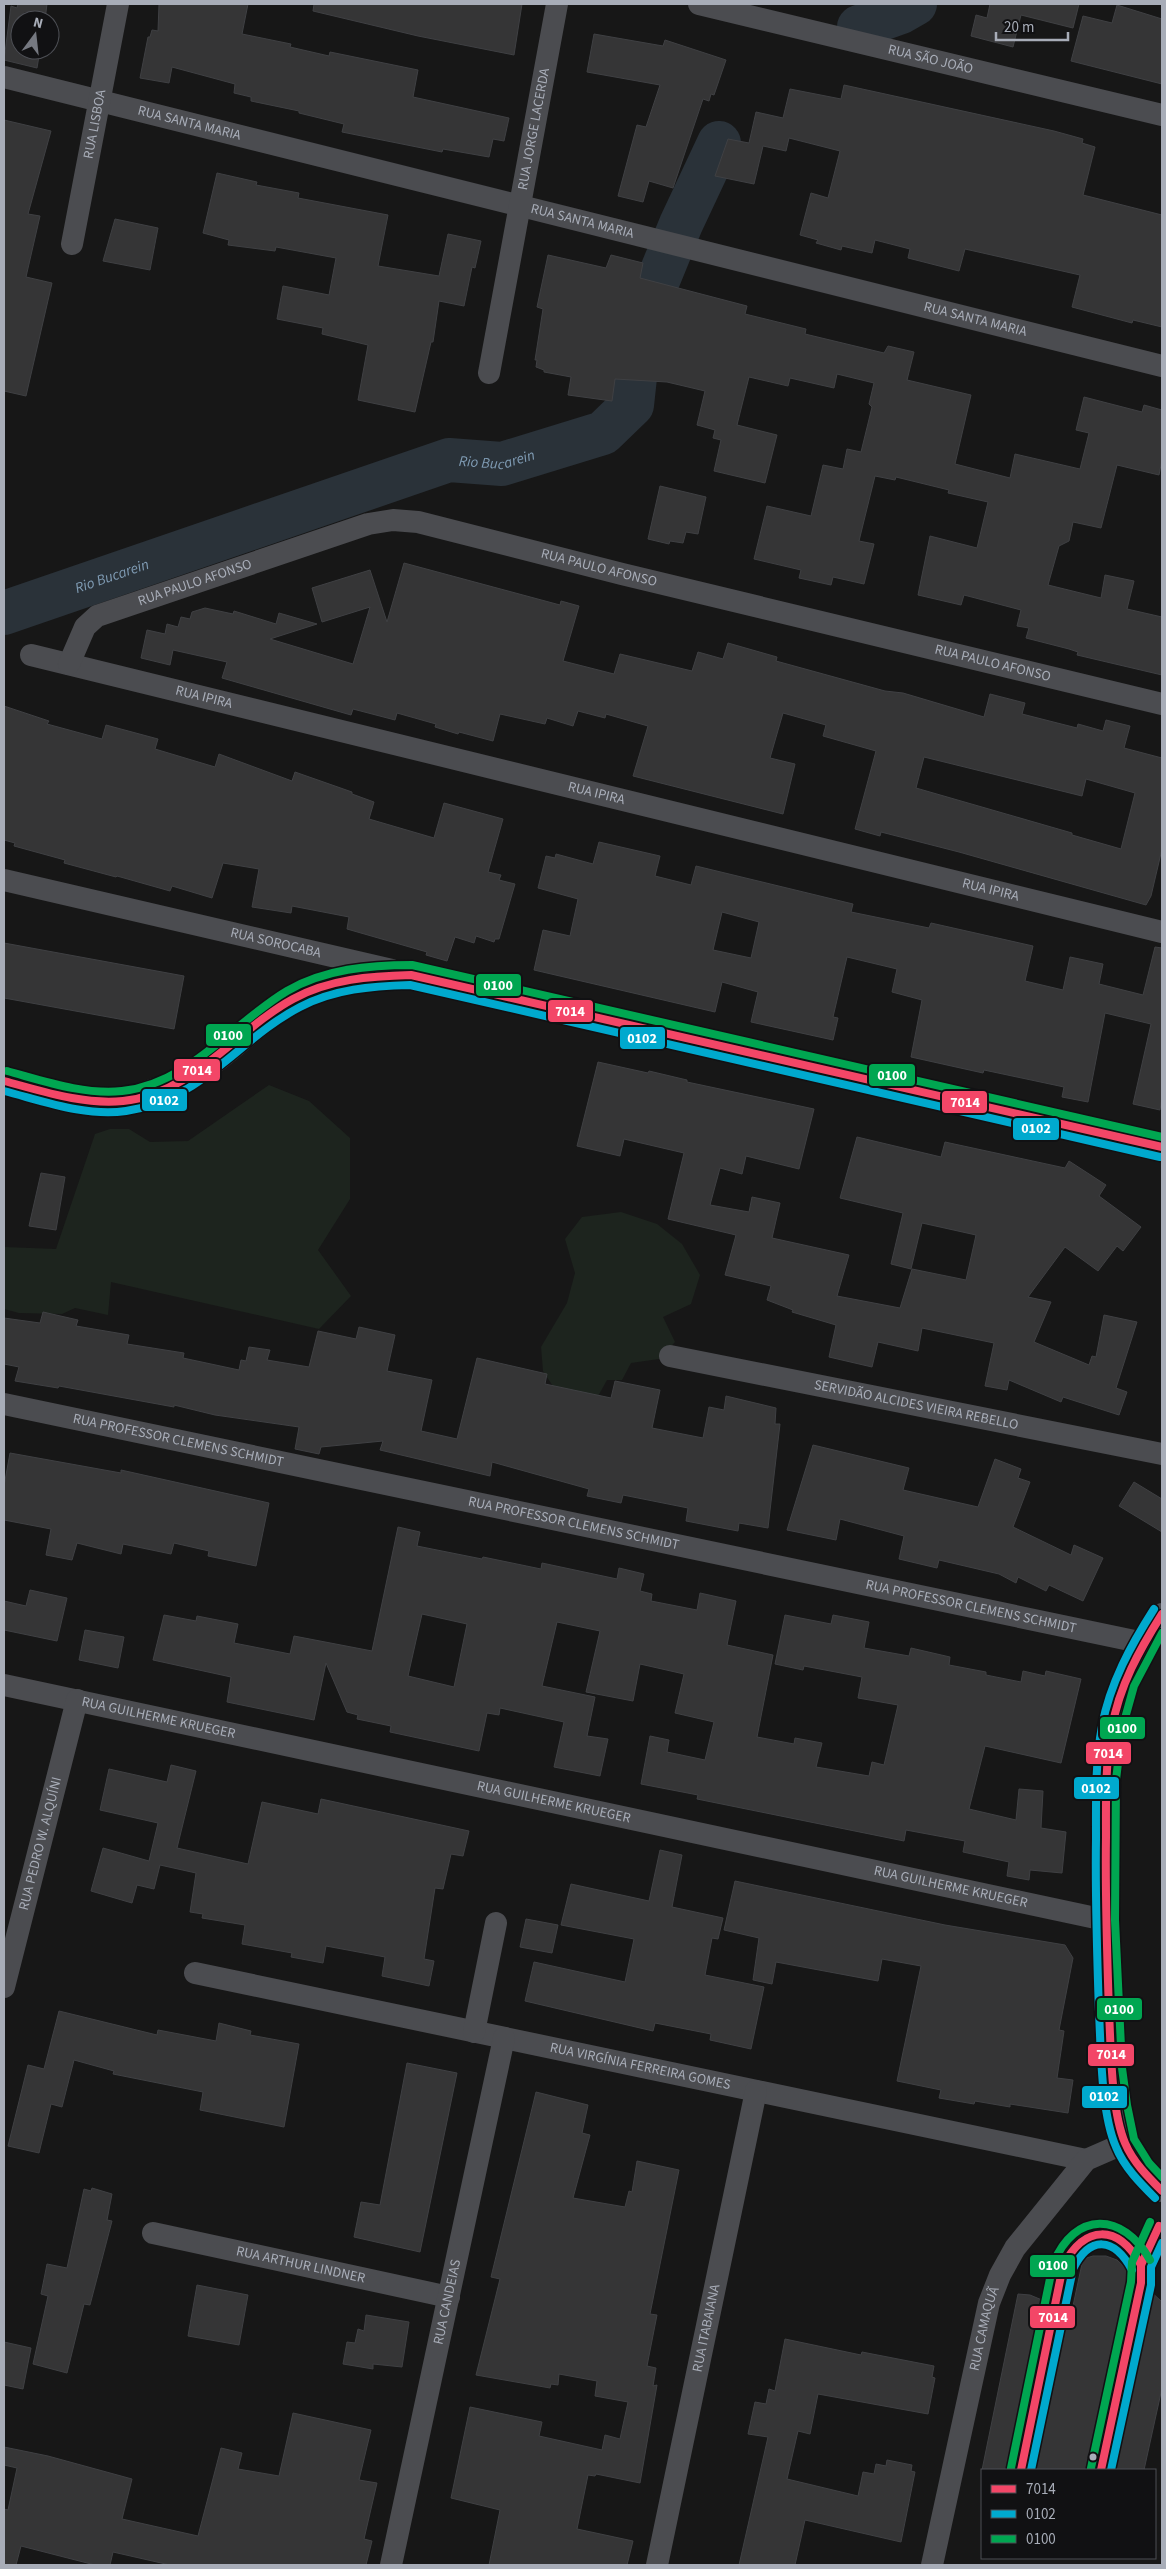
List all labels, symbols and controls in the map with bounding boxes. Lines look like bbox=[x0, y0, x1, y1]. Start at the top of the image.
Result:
north arrow bbox=[10, 10, 60, 60]
scale bar bbox=[996, 10, 1068, 42]
text: N bbox=[31, 13, 45, 34]
text: 20 m bbox=[1004, 17, 1034, 38]
street label: RUA SÃO JOÃO bbox=[886, 40, 975, 79]
street label: RUA JORGE LACERDA bbox=[513, 66, 555, 192]
street label: RUA LISBOA bbox=[79, 87, 111, 161]
street label: RUA SANTA MARIA bbox=[136, 101, 243, 146]
street label: RUA SANTA MARIA bbox=[529, 199, 636, 244]
street label: RUA SANTA MARIA bbox=[921, 297, 1029, 342]
water label: Rio Bucarein bbox=[458, 444, 538, 475]
street label: RUA PAULO AFONSO bbox=[539, 544, 659, 592]
water label: Rio Bucarein bbox=[72, 553, 152, 598]
street label: RUA PAULO AFONSO bbox=[135, 554, 254, 611]
street label: RUA PAULO AFONSO bbox=[933, 640, 1053, 687]
street label: RUA IPIRA bbox=[173, 681, 235, 714]
street label: RUA IPIRA bbox=[566, 777, 627, 810]
street label: RUA IPIRA bbox=[960, 873, 1022, 907]
street label: RUA SOROCABA bbox=[228, 923, 324, 963]
line badge: 0100 bbox=[475, 973, 522, 997]
text: 0100 bbox=[483, 976, 513, 996]
line badge: 7014 bbox=[547, 999, 594, 1023]
text: 7014 bbox=[555, 1002, 585, 1022]
line badge: 0100 bbox=[205, 1023, 252, 1047]
text: 0100 bbox=[213, 1026, 243, 1046]
line badge: 0102 bbox=[619, 1026, 666, 1050]
text: 0102 bbox=[627, 1029, 657, 1049]
line badge: 7014 bbox=[173, 1058, 221, 1082]
text: 7014 bbox=[182, 1061, 212, 1081]
line badge: 0100 bbox=[868, 1063, 916, 1087]
text: 0100 bbox=[877, 1066, 907, 1086]
line badge: 0102 bbox=[141, 1088, 188, 1112]
line badge: 7014 bbox=[941, 1090, 988, 1114]
text: 0102 bbox=[149, 1091, 179, 1111]
text: 7014 bbox=[950, 1093, 980, 1113]
line badge: 0102 bbox=[1012, 1117, 1060, 1141]
text: 0102 bbox=[1021, 1119, 1051, 1139]
street label: SERVIDÃO ALCIDES VIEIRA REBELLO bbox=[812, 1375, 1020, 1435]
street label: RUA PROFESSOR CLEMENS SCHMIDT bbox=[71, 1409, 286, 1472]
street label: RUA PROFESSOR CLEMENS SCHMIDT bbox=[466, 1492, 681, 1555]
street label: RUA PROFESSOR CLEMENS SCHMIDT bbox=[864, 1575, 1079, 1639]
street label: RUA GUILHERME KRUEGER bbox=[80, 1692, 237, 1744]
line badge: 0100 bbox=[1099, 1716, 1146, 1740]
text: 0100 bbox=[1107, 1719, 1137, 1739]
line badge: 7014 bbox=[1085, 1741, 1132, 1765]
text: 7014 bbox=[1093, 1744, 1123, 1764]
street label: RUA PEDRO W. ALQUÍNI bbox=[14, 1775, 67, 1912]
street label: RUA GUILHERME KRUEGER bbox=[475, 1776, 632, 1828]
line badge: 0102 bbox=[1073, 1776, 1120, 1800]
text: 0102 bbox=[1081, 1779, 1111, 1799]
street label: RUA GUILHERME KRUEGER bbox=[872, 1861, 1029, 1913]
line badge: 0100 bbox=[1096, 1997, 1143, 2021]
text: 0100 bbox=[1104, 2000, 1134, 2020]
street label: RUA VIRGÍNIA FERREIRA GOMES bbox=[548, 2038, 733, 2095]
line badge: 7014 bbox=[1087, 2043, 1135, 2067]
text: 7014 bbox=[1096, 2045, 1126, 2065]
line badge: 0102 bbox=[1081, 2085, 1128, 2109]
text: 0102 bbox=[1089, 2087, 1119, 2107]
street label: RUA ARTHUR LINDNER bbox=[234, 2241, 367, 2289]
line badge: 0100 bbox=[1029, 2254, 1076, 2278]
text: 0100 bbox=[1038, 2256, 1068, 2276]
street label: RUA CANDEIAS bbox=[429, 2258, 466, 2346]
street label: RUA ITABAIANA bbox=[688, 2282, 725, 2374]
street label: RUA CAMAQUÃ bbox=[965, 2283, 1005, 2373]
line badge: 7014 bbox=[1029, 2305, 1076, 2329]
text: 7014 bbox=[1038, 2308, 1068, 2328]
unlabelled marker bbox=[1088, 2452, 1098, 2462]
legend bbox=[981, 2469, 1156, 2559]
text: 7014 bbox=[1026, 2479, 1056, 2500]
text: 0102 bbox=[1026, 2504, 1056, 2525]
text: 0100 bbox=[1026, 2529, 1056, 2550]

